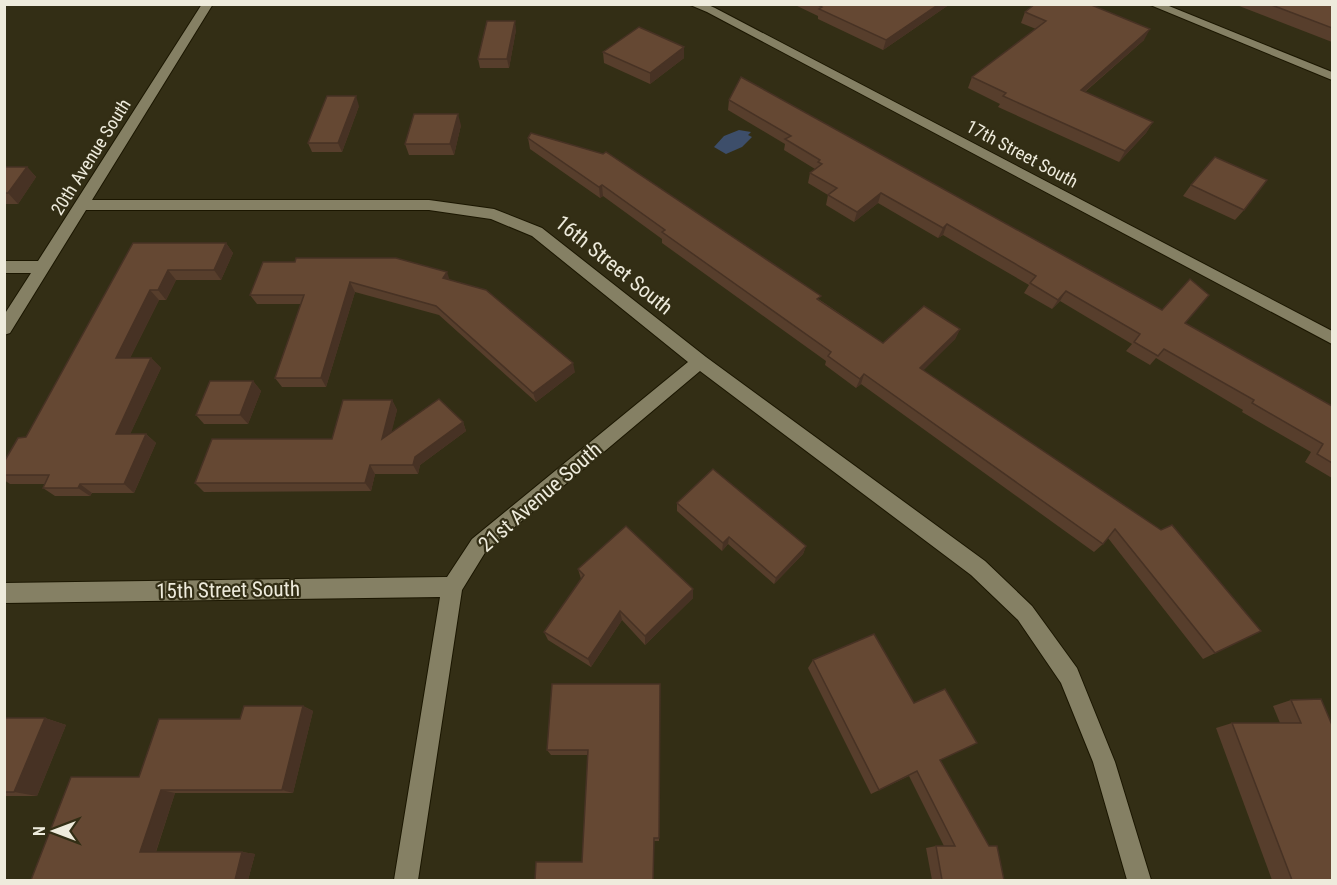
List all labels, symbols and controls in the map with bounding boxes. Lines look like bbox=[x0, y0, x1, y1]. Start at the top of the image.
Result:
street label: 20th Avenue South bbox=[46, 95, 135, 219]
street label: 17th Street South bbox=[963, 115, 1082, 192]
street label: 16th Street South bbox=[551, 210, 677, 320]
street label: 21st Avenue South bbox=[474, 437, 606, 557]
street label: 15th Street South bbox=[156, 577, 300, 603]
north arrow bbox=[24, 801, 84, 861]
text: N bbox=[30, 826, 49, 836]

